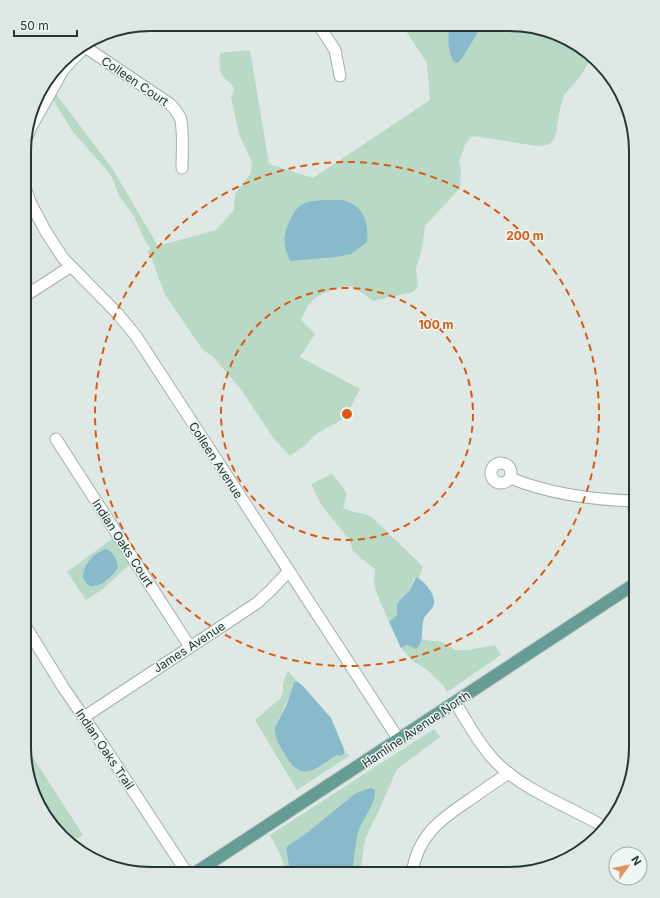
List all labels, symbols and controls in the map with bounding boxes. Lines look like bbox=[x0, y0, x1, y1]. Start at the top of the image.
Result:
scale bar bbox=[14, 12, 77, 38]
text: 50 m bbox=[20, 18, 49, 33]
street label: Colleen Court bbox=[99, 53, 172, 109]
text: 200 m bbox=[506, 228, 544, 243]
text: 100 m bbox=[418, 317, 454, 332]
centre of rings bbox=[340, 407, 354, 421]
street label: Colleen Avenue bbox=[186, 419, 246, 501]
street label: Indian Oaks Court bbox=[89, 496, 157, 590]
street label: James Avenue bbox=[150, 618, 228, 676]
street label: Hamline Avenue North bbox=[359, 687, 473, 771]
street label: Indian Oaks Trail bbox=[72, 706, 138, 792]
north arrow bbox=[608, 846, 648, 886]
text: N bbox=[628, 853, 645, 868]

